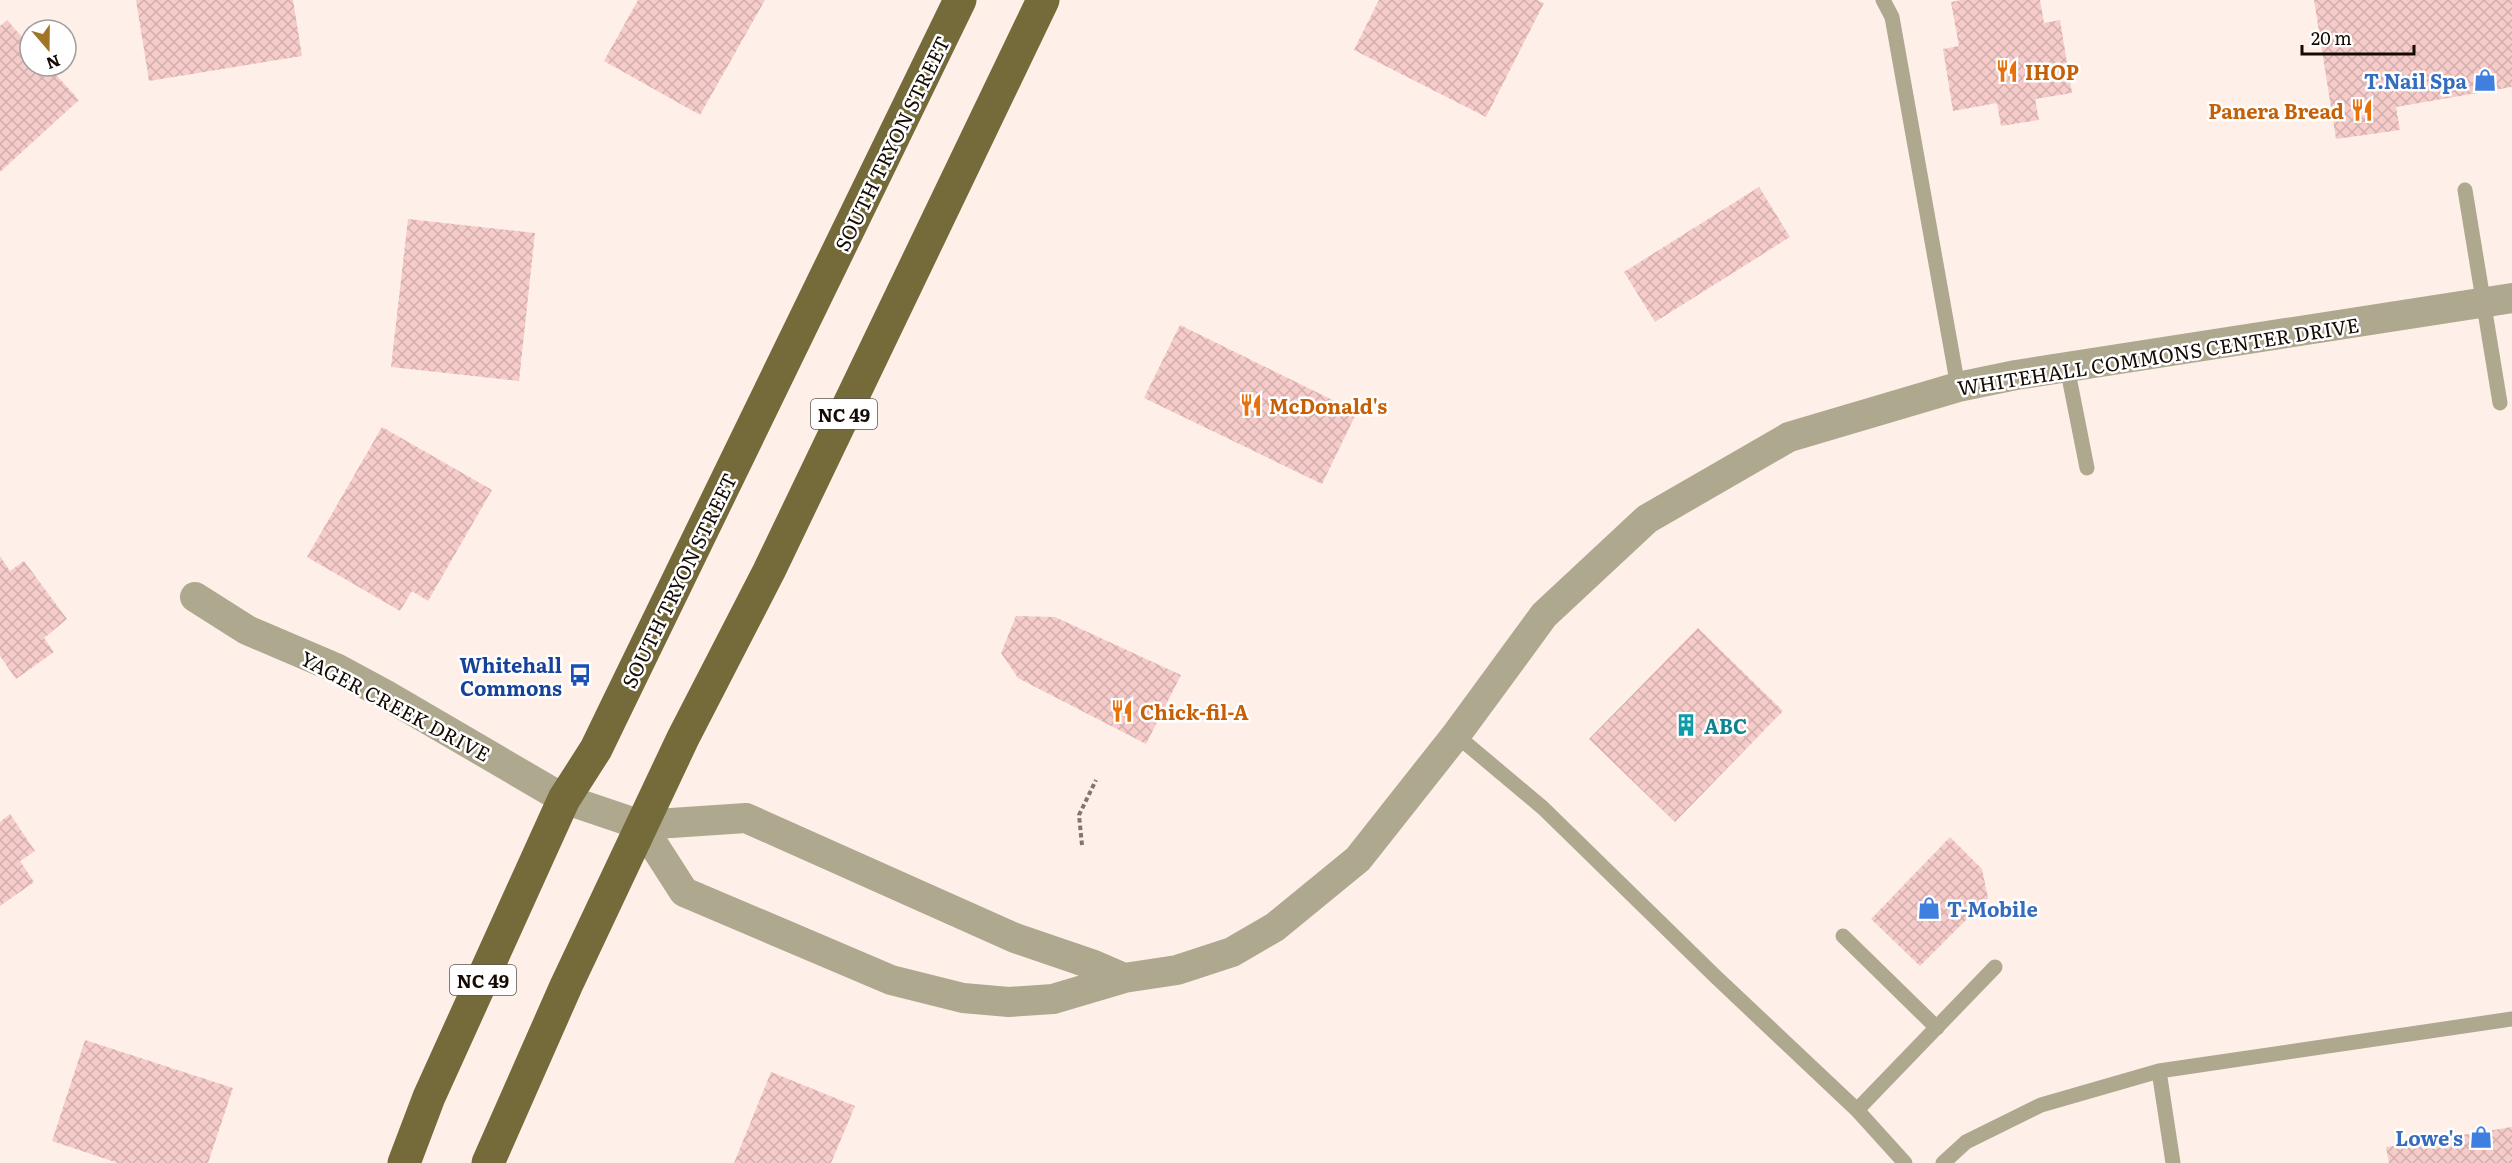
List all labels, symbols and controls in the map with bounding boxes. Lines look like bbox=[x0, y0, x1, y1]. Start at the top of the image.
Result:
north arrow bbox=[18, 18, 78, 78]
scale bar bbox=[2302, 18, 2414, 56]
text: 20 m bbox=[2311, 24, 2352, 51]
street label: SOUTH TRYON STREET bbox=[826, 30, 956, 256]
text: N bbox=[43, 49, 64, 77]
place label: IHOP bbox=[2025, 56, 2079, 86]
restaurant icon: IHOP bbox=[1994, 58, 2020, 84]
place label: T.Nail Spa bbox=[2364, 65, 2467, 95]
shop icon: T.Nail Spa bbox=[2472, 67, 2498, 93]
place label: Panera Bread bbox=[2208, 95, 2344, 125]
restaurant icon: Panera Bread bbox=[2349, 97, 2375, 123]
street label: WHITEHALL COMMONS CENTER DRIVE bbox=[1955, 308, 2361, 402]
place label: McDonald's bbox=[1269, 390, 1387, 420]
restaurant icon: McDonald's bbox=[1238, 392, 1264, 418]
road number: NC 49 bbox=[811, 399, 877, 429]
street label: SOUTH TRYON STREET bbox=[613, 467, 743, 693]
street label: YAGER CREEK DRIVE bbox=[296, 642, 496, 768]
place label: Whitehall Commons bbox=[460, 649, 562, 702]
bus stop icon: Whitehall Commons bbox=[567, 662, 593, 688]
place label: Chick-fil-A bbox=[1140, 696, 1249, 726]
restaurant icon: Chick-fil-A bbox=[1109, 698, 1135, 724]
place label: ABC bbox=[1704, 710, 1747, 740]
building icon: ABC bbox=[1673, 712, 1699, 738]
place label: T-Mobile bbox=[1947, 893, 2038, 923]
shop icon: T-Mobile bbox=[1916, 895, 1942, 921]
road number: NC 49 bbox=[450, 965, 516, 995]
place label: Lowe's bbox=[2395, 1122, 2463, 1152]
shop icon: Lowe's bbox=[2468, 1124, 2494, 1150]

